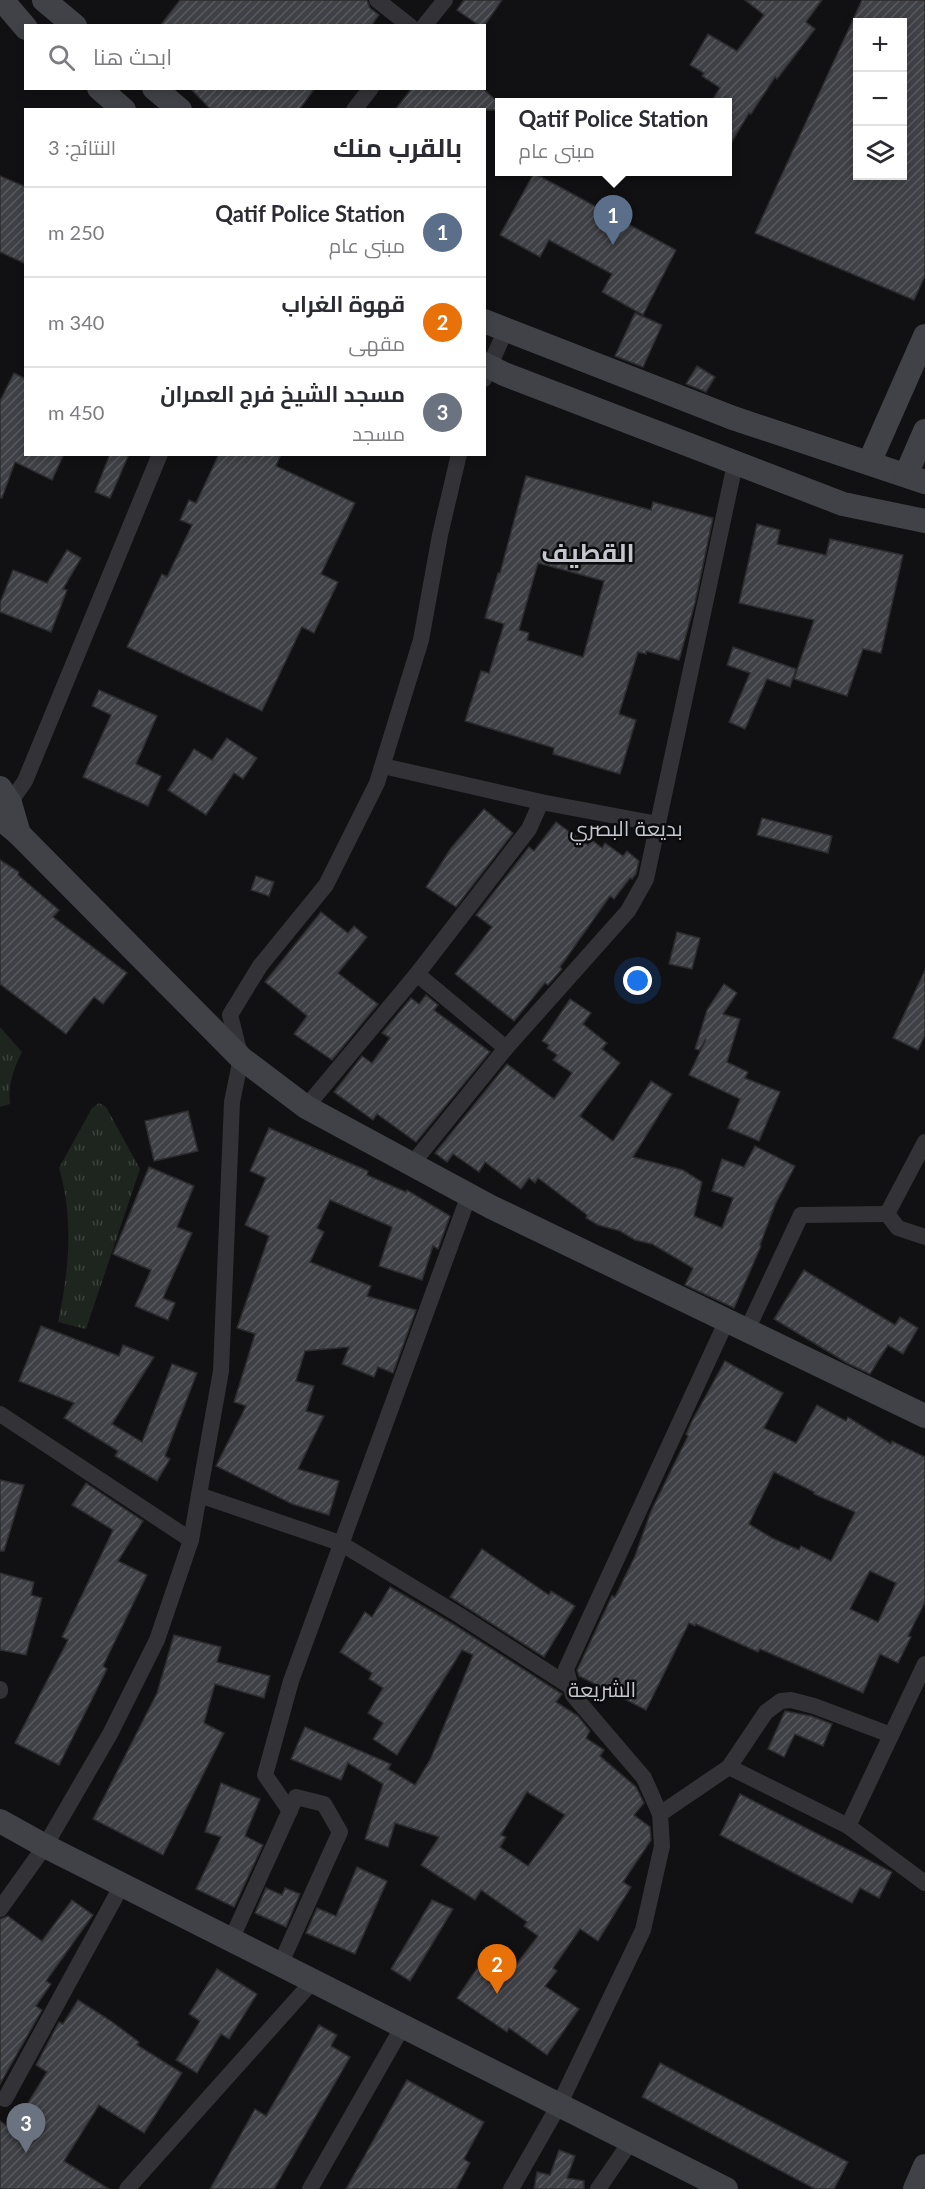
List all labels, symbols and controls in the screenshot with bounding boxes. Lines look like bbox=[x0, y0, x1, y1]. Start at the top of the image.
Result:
map controls bbox=[853, 18, 907, 180]
button: + bbox=[853, 18, 907, 72]
search box bbox=[24, 24, 486, 90]
icon: search bbox=[45, 41, 78, 74]
text: ابحث هنا bbox=[93, 43, 172, 70]
button: − bbox=[853, 72, 907, 126]
popup bbox=[495, 98, 732, 176]
text: Qatif Police Station bbox=[519, 105, 708, 132]
button: layers bbox=[853, 126, 907, 180]
text: بالقرب منك bbox=[333, 131, 462, 163]
text: النتائج: 3 bbox=[48, 135, 116, 159]
text: مبنى عام bbox=[519, 138, 595, 162]
pin: 1 bbox=[594, 196, 632, 245]
text: Qatif Police Station bbox=[215, 200, 405, 227]
text: 250 m bbox=[48, 220, 104, 244]
text: 1 bbox=[437, 220, 448, 244]
text: مبنى عام bbox=[329, 233, 405, 257]
text: قهوة الغراب bbox=[281, 290, 405, 317]
text: 340 m bbox=[48, 310, 104, 334]
text: 2 bbox=[437, 310, 448, 334]
text: مقهى bbox=[349, 331, 405, 355]
text: مسجد الشيخ فرج العمران bbox=[160, 380, 405, 407]
text: 450 m bbox=[48, 400, 104, 424]
text: 3 bbox=[437, 400, 448, 424]
text: مسجد bbox=[352, 421, 405, 445]
district label: القطيف bbox=[541, 536, 635, 568]
district label: بديعة البصري bbox=[569, 815, 683, 845]
your location bbox=[623, 966, 652, 995]
district label: الشريعة bbox=[568, 1676, 636, 1702]
pin: 2 bbox=[478, 1944, 516, 1994]
pin: 3 bbox=[6, 2104, 46, 2153]

